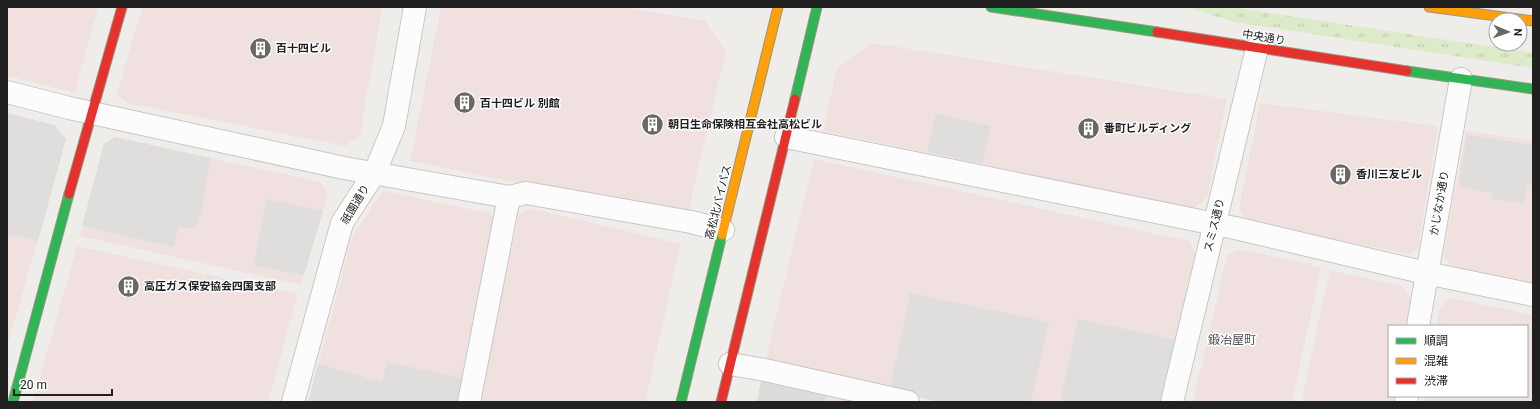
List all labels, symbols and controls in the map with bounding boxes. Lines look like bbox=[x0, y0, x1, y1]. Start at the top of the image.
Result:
north arrow bbox=[1488, 12, 1528, 52]
street label: 中央通り bbox=[1241, 28, 1287, 47]
text: N bbox=[1511, 28, 1524, 37]
building icon: 百十四ビル bbox=[247, 35, 273, 61]
place label: 百十四ビル bbox=[276, 42, 331, 55]
building icon: 百十四ビル 別館 bbox=[451, 90, 477, 116]
place label: 百十四ビル 別館 bbox=[480, 97, 560, 110]
building icon: 朝日生命保険相互会社高松ビル bbox=[640, 111, 666, 137]
building icon: 番町ビルディング bbox=[1075, 115, 1101, 141]
place label: 朝日生命保険相互会社高松ビル bbox=[668, 118, 822, 131]
place label: 番町ビルディング bbox=[1104, 122, 1191, 135]
building icon: 香川三友ビル bbox=[1327, 161, 1353, 187]
street label: 高松北バイパス bbox=[703, 163, 734, 241]
place label: 香川三友ビル bbox=[1356, 168, 1422, 181]
street label: かじなか通り bbox=[1427, 169, 1452, 237]
street label: 祇園通り bbox=[339, 182, 372, 226]
street label: スミス通り bbox=[1202, 197, 1227, 253]
building icon: 高圧ガス保安協会四国支部 bbox=[115, 273, 141, 299]
place label: 高圧ガス保安協会四国支部 bbox=[144, 280, 276, 293]
legend bbox=[1388, 325, 1528, 397]
district label: 鍛冶屋町 bbox=[1208, 333, 1256, 347]
text: 順調 bbox=[1424, 334, 1448, 348]
text: 混雑 bbox=[1424, 354, 1448, 368]
scale bar bbox=[14, 371, 112, 397]
text: 渋滞 bbox=[1424, 374, 1448, 388]
text: 20 m bbox=[20, 378, 47, 392]

